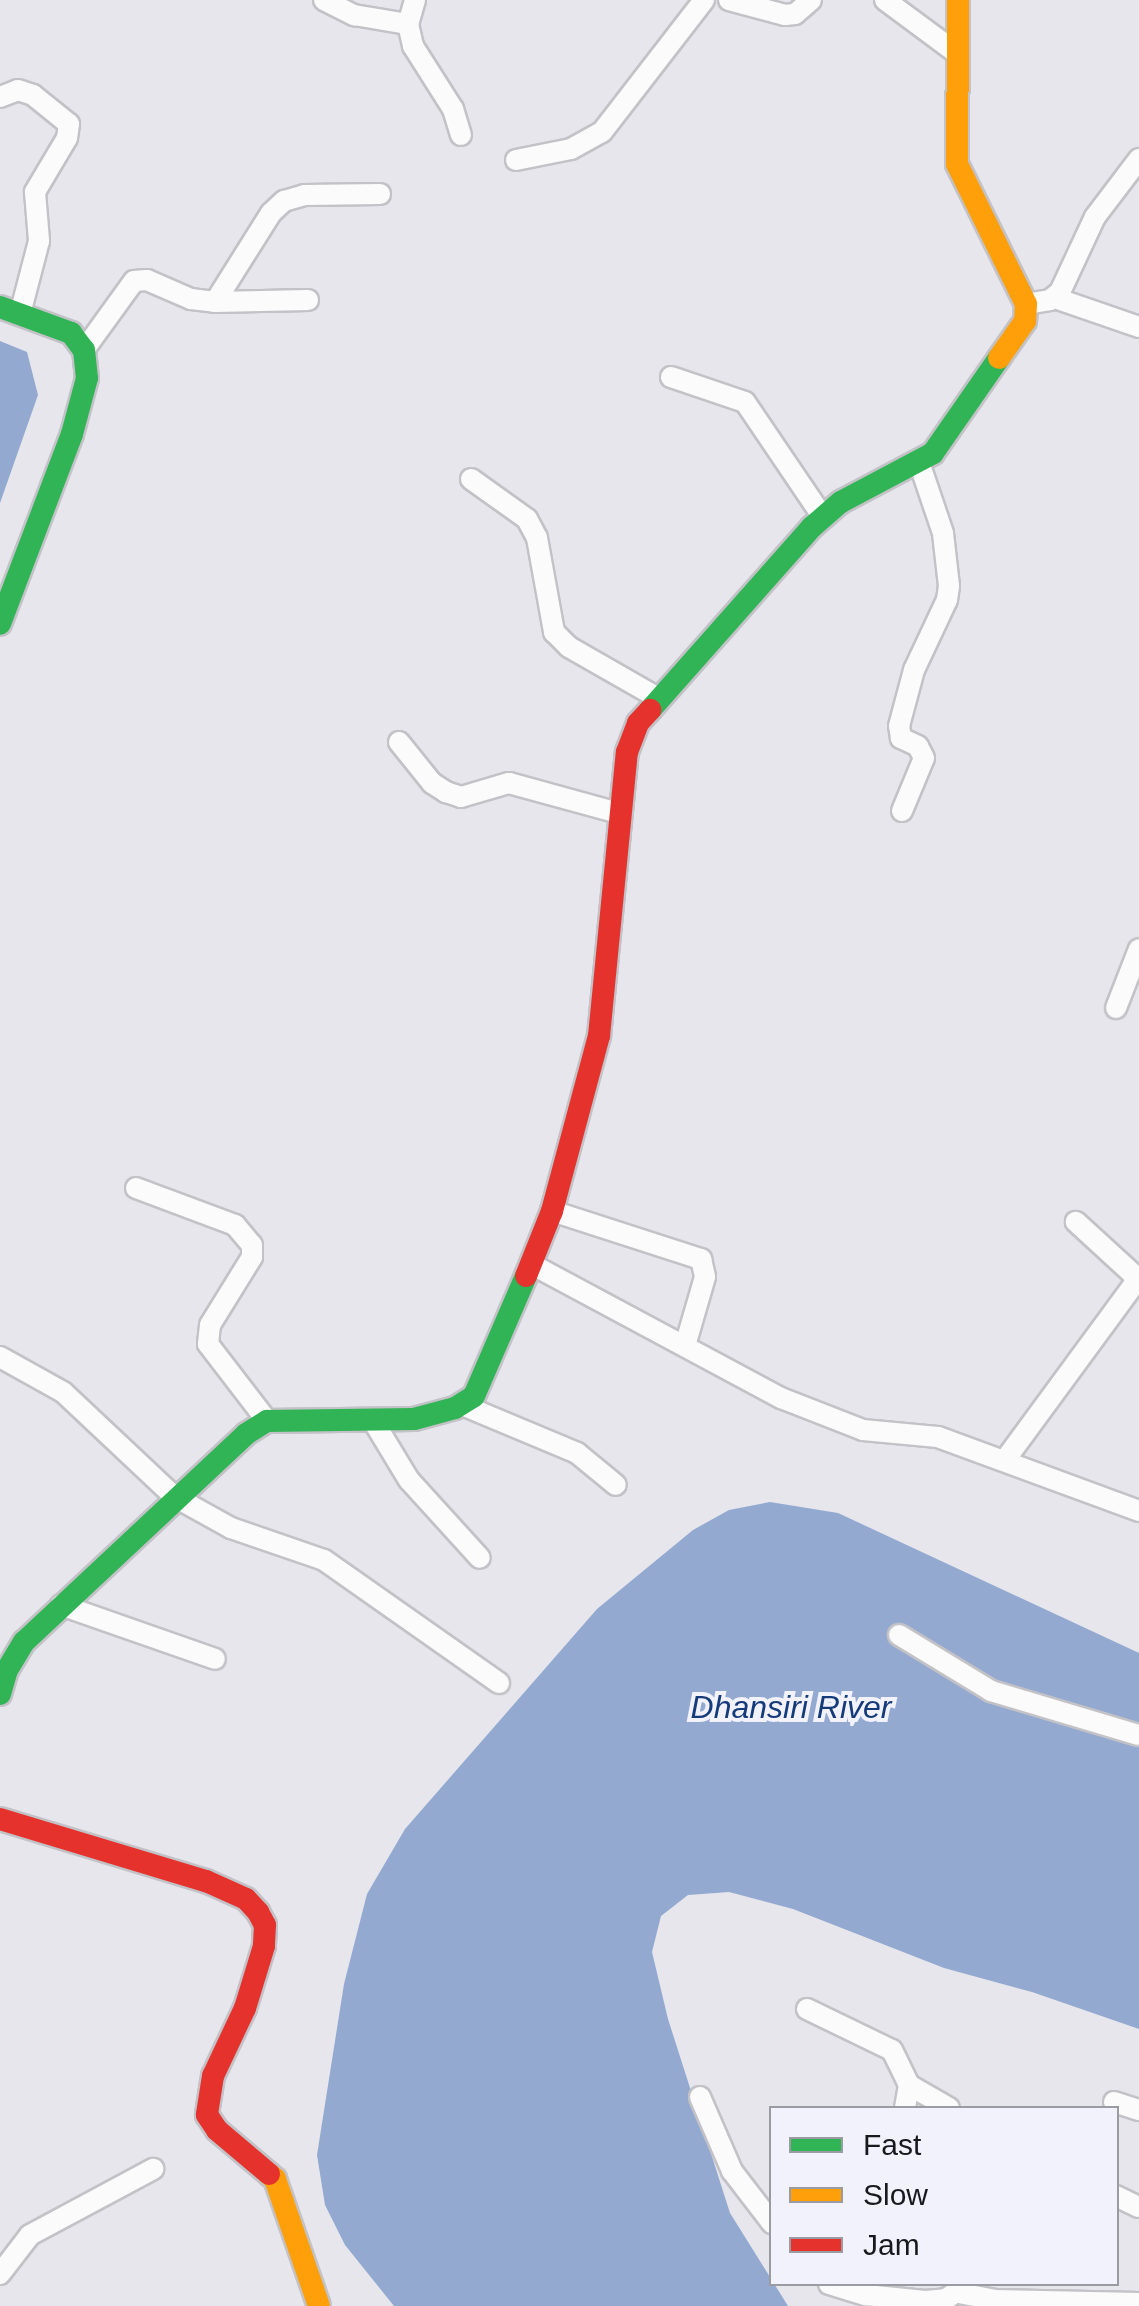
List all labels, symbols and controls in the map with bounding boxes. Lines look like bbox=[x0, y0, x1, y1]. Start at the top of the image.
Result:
water label: Dhansiri River bbox=[691, 1688, 891, 1726]
legend bbox=[769, 2106, 1119, 2286]
text: Fast bbox=[863, 2128, 921, 2161]
text: Slow bbox=[863, 2178, 928, 2211]
text: Jam bbox=[863, 2228, 920, 2261]

